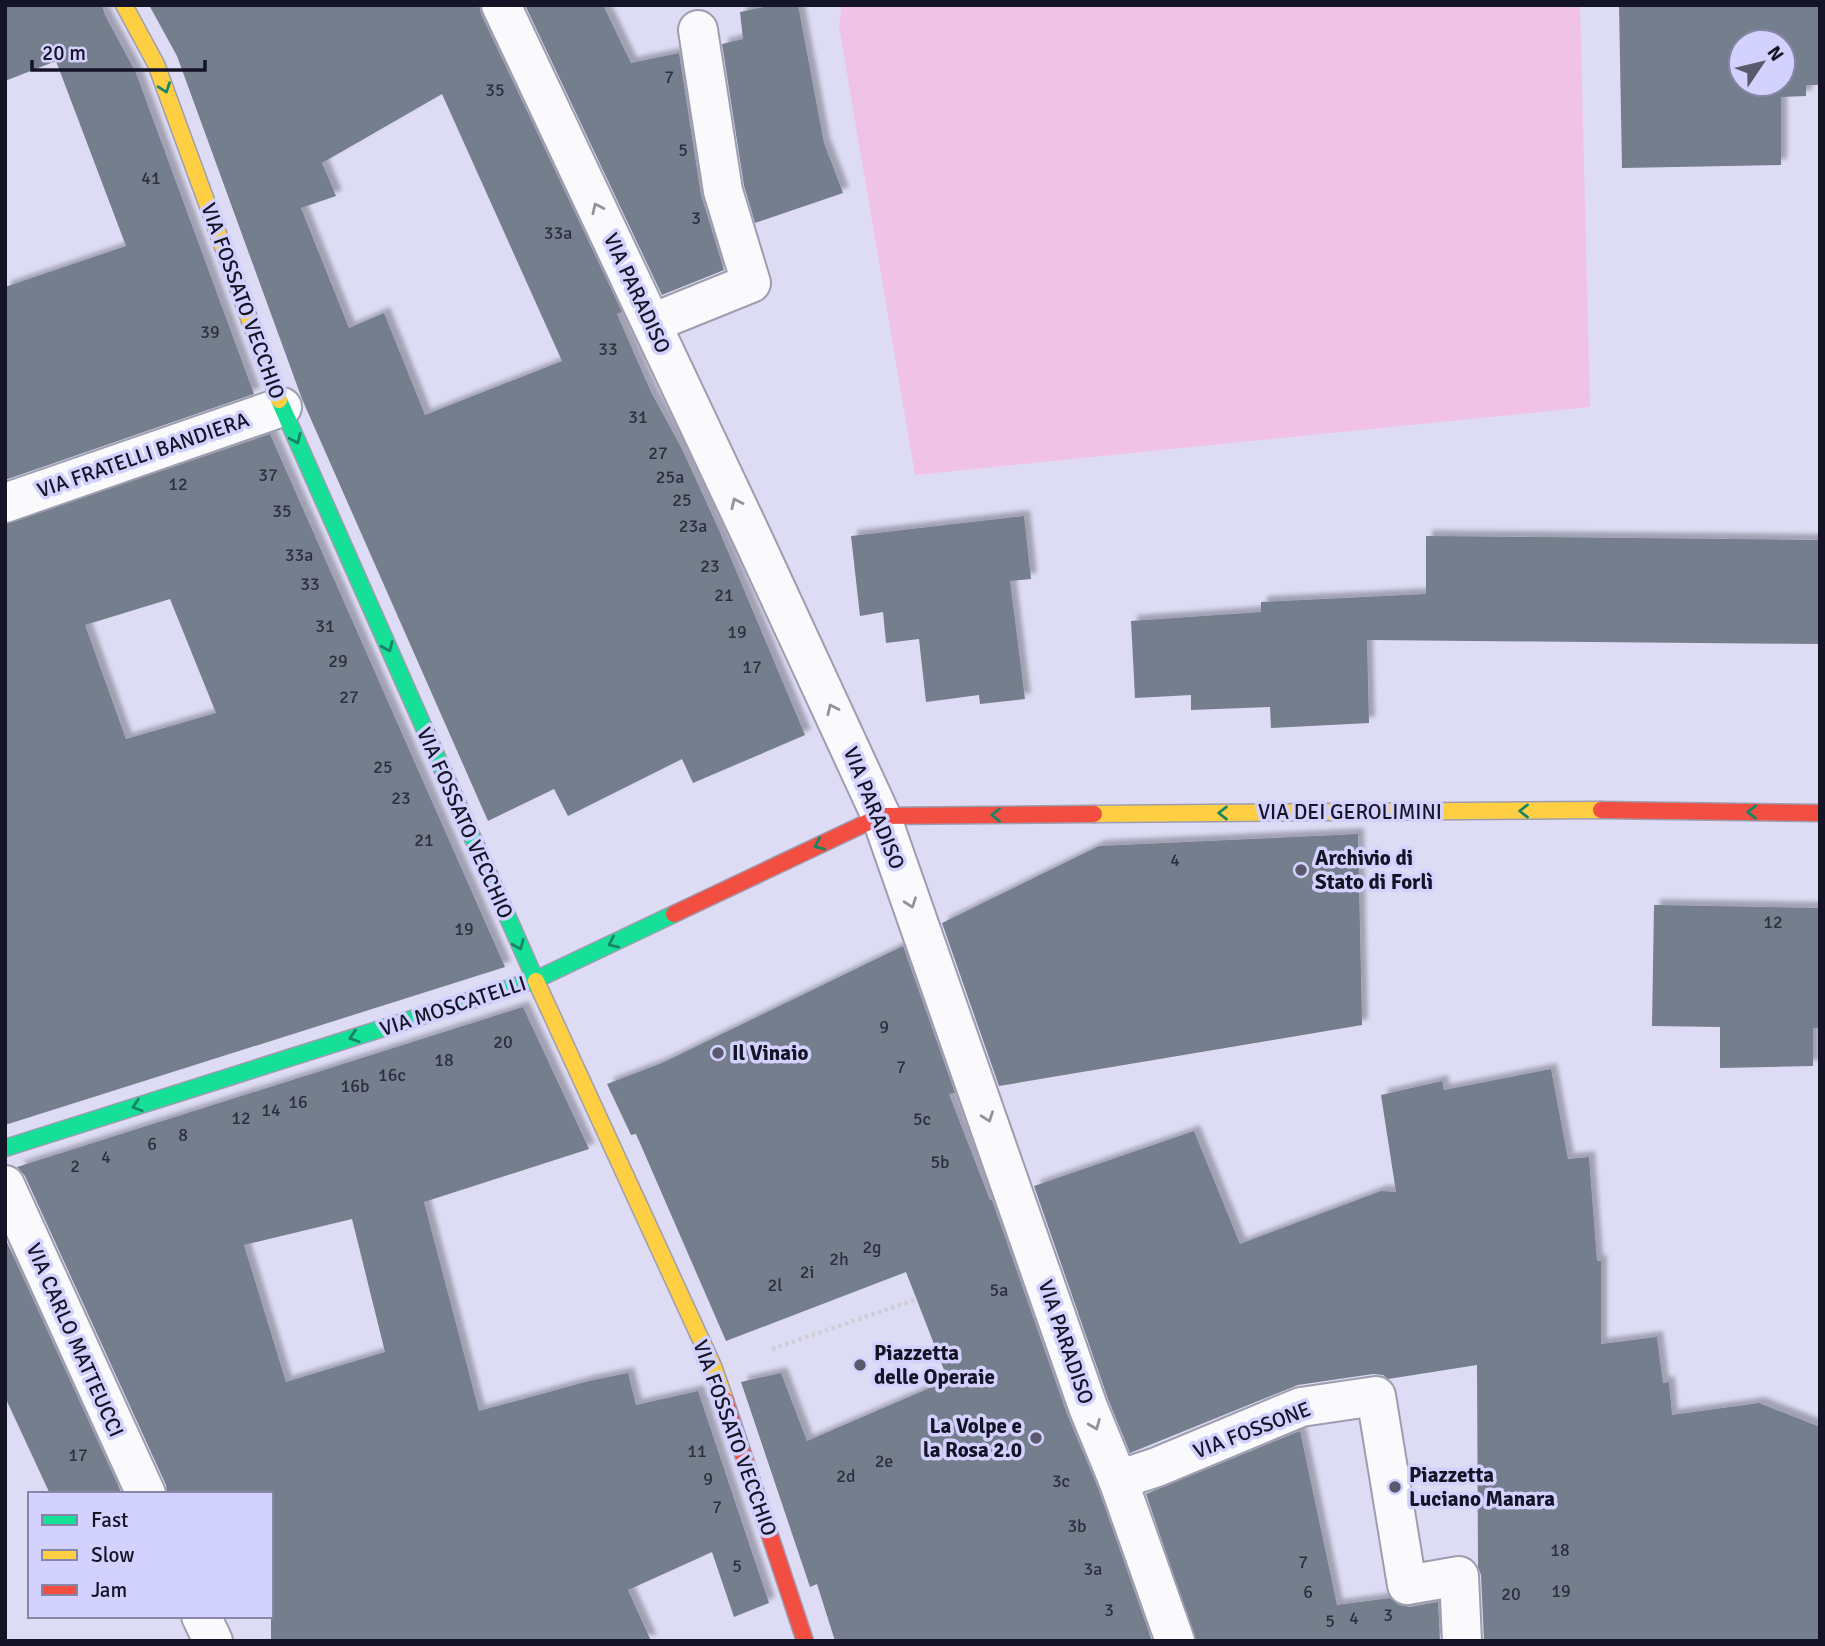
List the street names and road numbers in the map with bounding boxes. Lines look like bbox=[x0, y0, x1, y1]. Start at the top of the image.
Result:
street label: VIA FOSSATO VECCHIO bbox=[195, 199, 291, 403]
street label: VIA PARADISO bbox=[598, 229, 676, 357]
street label: VIA FRATELLI BANDIERA bbox=[34, 406, 252, 503]
street label: VIA FOSSATO VECCHIO bbox=[411, 723, 519, 923]
street label: VIA PARADISO bbox=[838, 743, 910, 873]
street label: VIA DEI GEROLIMINI bbox=[1258, 799, 1442, 825]
street label: VIA MOSCATELLI bbox=[377, 970, 529, 1042]
street label: VIA CARLO MATTEUCCI bbox=[20, 1239, 130, 1441]
street label: VIA PARADISO bbox=[1033, 1276, 1099, 1408]
street label: VIA FOSSATO VECCHIO bbox=[687, 1336, 783, 1540]
street label: VIA FOSSONE bbox=[1190, 1396, 1314, 1464]

